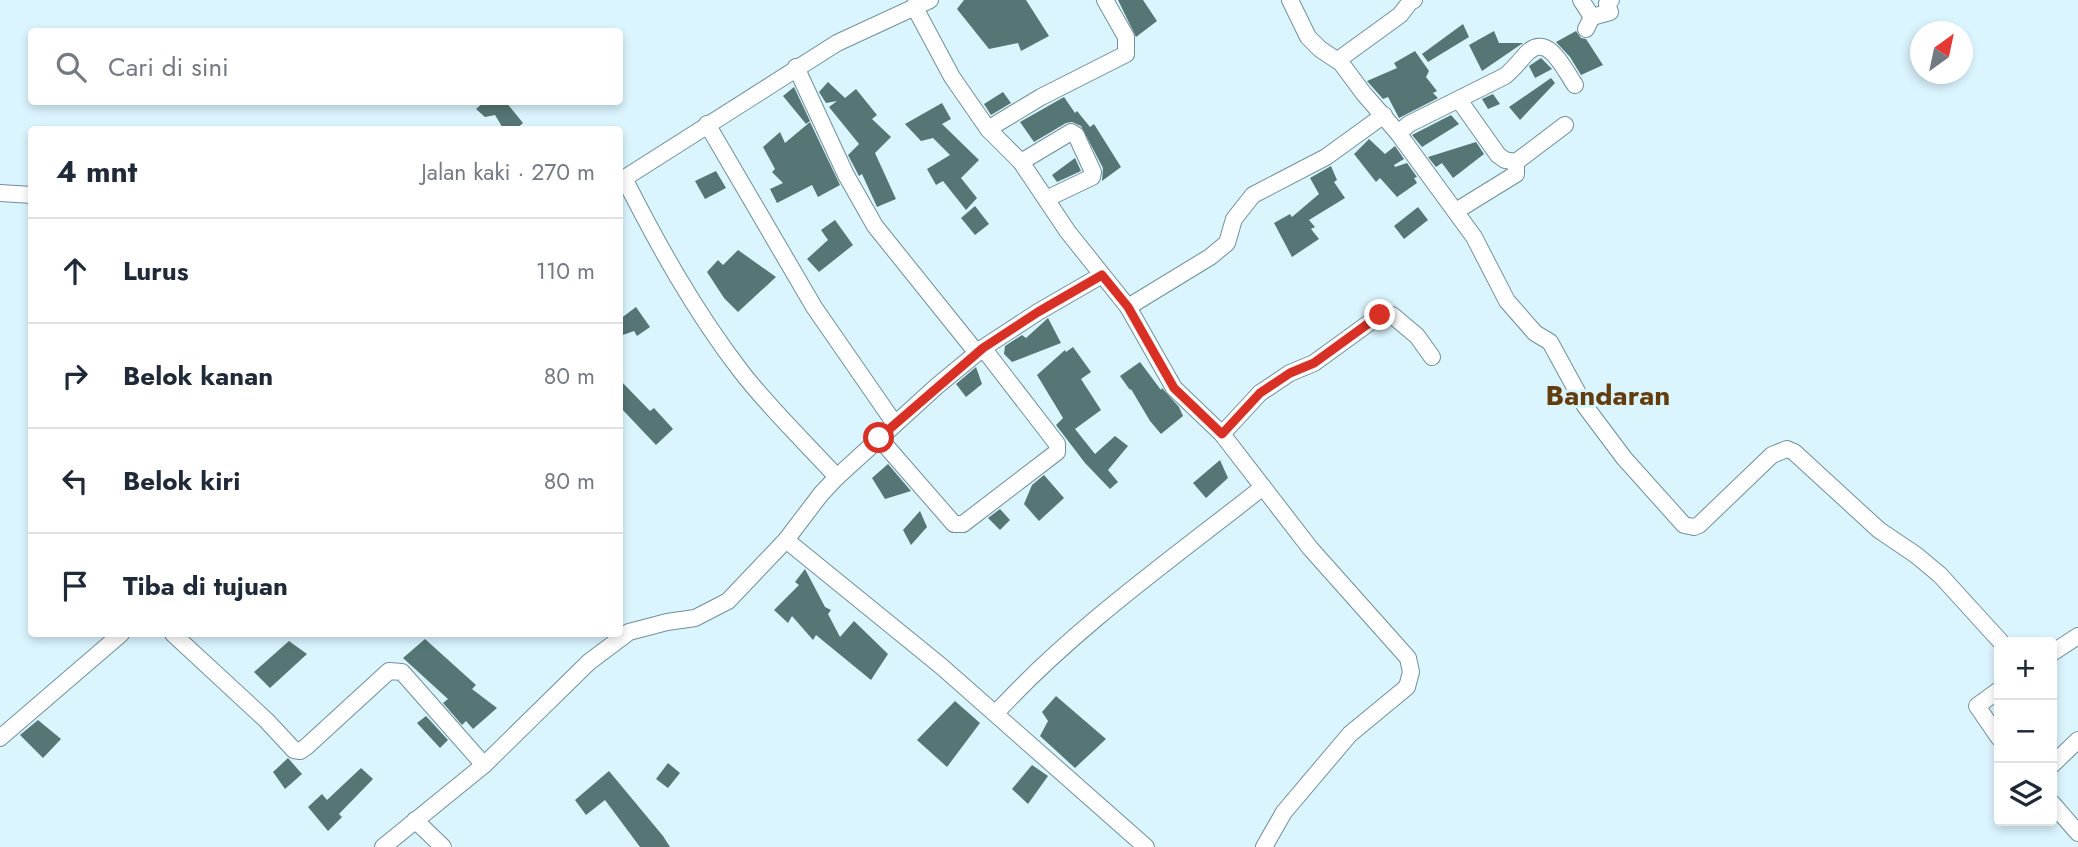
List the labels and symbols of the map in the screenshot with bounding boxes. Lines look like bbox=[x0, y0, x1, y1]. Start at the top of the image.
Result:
north arrow bbox=[1910, 21, 1973, 84]
route end bbox=[1364, 299, 1395, 330]
district label: Bandaran bbox=[1546, 375, 1670, 416]
route start bbox=[863, 422, 894, 453]

